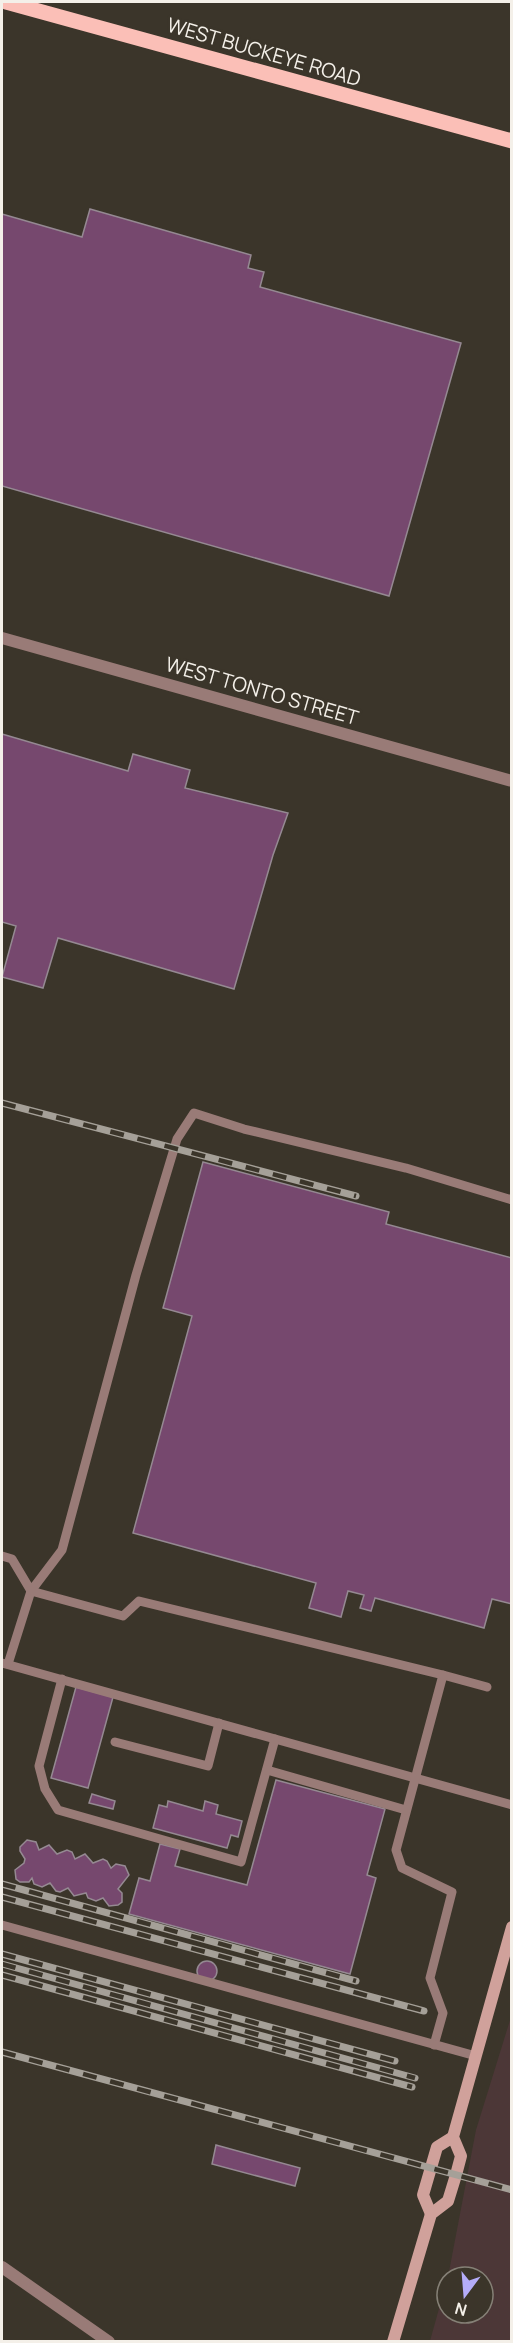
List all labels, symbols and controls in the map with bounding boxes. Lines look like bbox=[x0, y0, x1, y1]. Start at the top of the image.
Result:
street label: WEST BUCKEYE ROAD bbox=[164, 11, 364, 92]
street label: WEST TONTO STREET bbox=[163, 650, 362, 731]
north arrow bbox=[435, 2265, 495, 2325]
text: N bbox=[452, 2297, 469, 2322]

